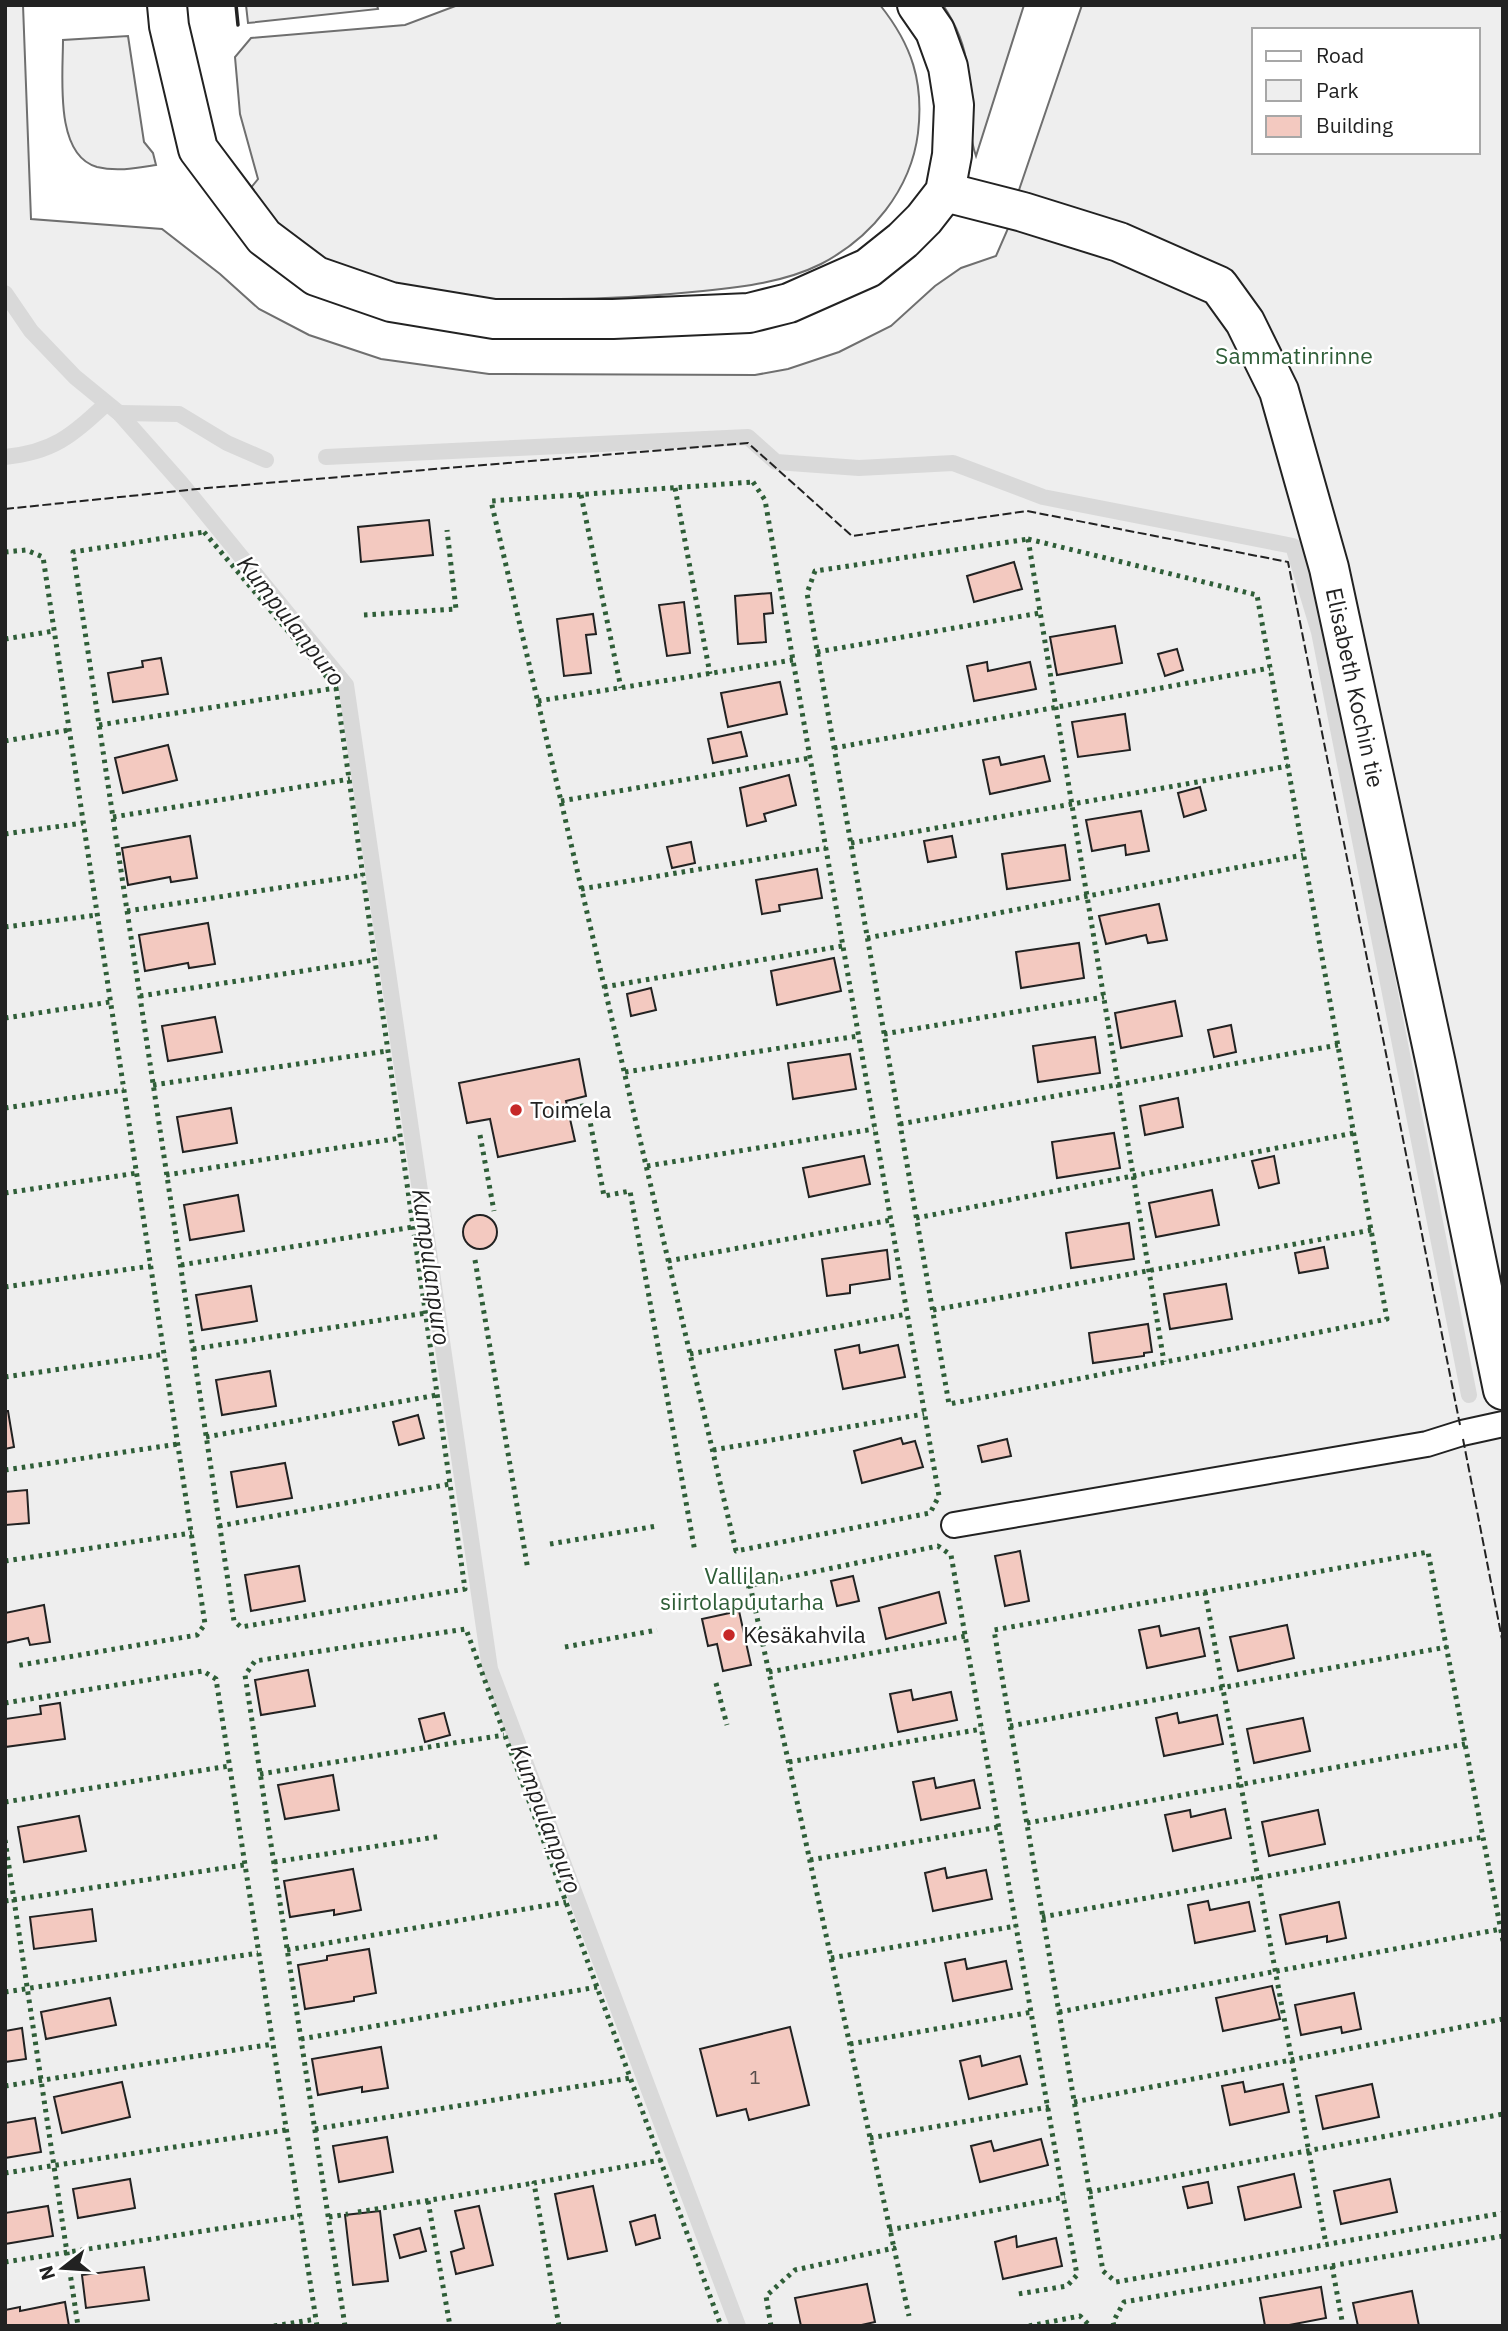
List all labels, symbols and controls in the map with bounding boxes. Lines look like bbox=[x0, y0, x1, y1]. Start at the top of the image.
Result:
legend bbox=[1252, 28, 1480, 154]
text: Road bbox=[1316, 41, 1364, 69]
text: Park bbox=[1316, 76, 1359, 104]
text: Building bbox=[1316, 111, 1393, 139]
park label: Sammatinrinne bbox=[1215, 340, 1373, 370]
water label: Kumpulanpuro bbox=[231, 548, 353, 692]
street label: Elisabeth Kochin tie bbox=[1320, 585, 1392, 790]
place label: Toimela bbox=[530, 1094, 612, 1124]
marker: Toimela bbox=[508, 1102, 524, 1118]
water label: Kumpulanpuro bbox=[405, 1186, 459, 1347]
park label: Vallilan siirtolapuutarha bbox=[660, 1560, 824, 1616]
place label: Kesäkahvila bbox=[743, 1619, 866, 1649]
marker: Kesäkahvila bbox=[721, 1627, 737, 1643]
water label: Kumpulanpuro bbox=[504, 1739, 590, 1898]
house number: 1 bbox=[749, 2065, 761, 2089]
north arrow bbox=[28, 2233, 98, 2303]
text: N bbox=[33, 2263, 60, 2283]

